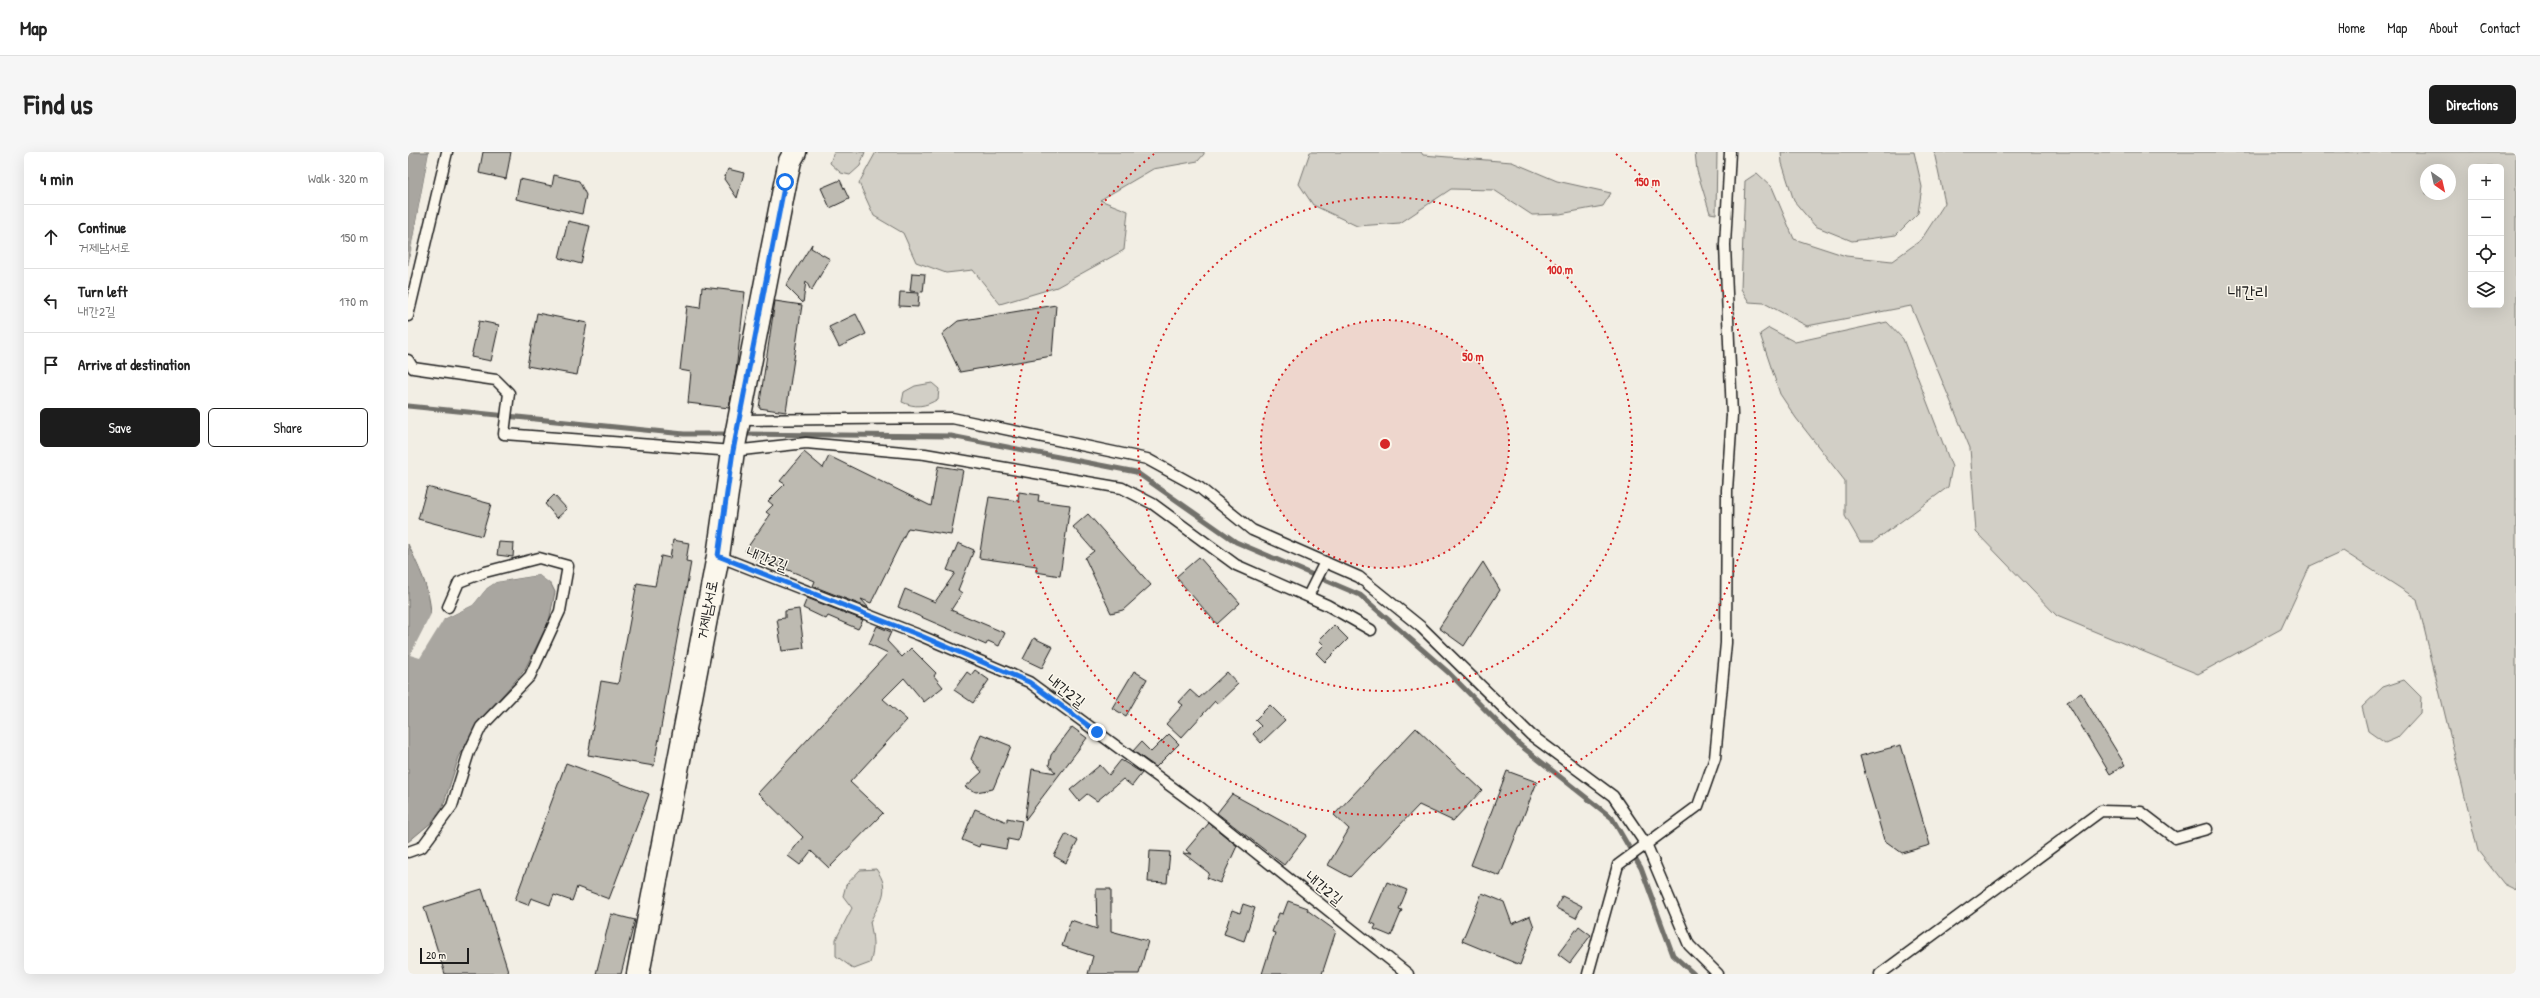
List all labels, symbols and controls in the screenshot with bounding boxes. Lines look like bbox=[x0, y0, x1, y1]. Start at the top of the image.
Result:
text: Map bbox=[20, 15, 47, 41]
text: Home bbox=[2338, 18, 2365, 37]
text: Map bbox=[2387, 18, 2407, 37]
text: About bbox=[2429, 18, 2458, 37]
text: Contact bbox=[2480, 18, 2520, 37]
text: Find us bbox=[24, 85, 93, 123]
button: Directions bbox=[2429, 85, 2516, 124]
north arrow bbox=[2420, 164, 2456, 200]
map controls bbox=[2468, 164, 2504, 308]
button: + bbox=[2468, 164, 2504, 200]
text: 4 min bbox=[40, 167, 73, 190]
text: Walk · 320 m bbox=[308, 169, 368, 187]
route start bbox=[776, 173, 794, 191]
text: 150 m bbox=[1634, 173, 1660, 190]
button: − bbox=[2468, 200, 2504, 236]
text: Continue bbox=[78, 217, 126, 238]
icon: ahead bbox=[40, 226, 62, 248]
text: 150 m bbox=[340, 228, 368, 246]
button: locate bbox=[2468, 236, 2504, 272]
text: 거제남서로 bbox=[78, 238, 130, 256]
text: 100 m bbox=[1547, 261, 1573, 278]
button: layers bbox=[2468, 272, 2504, 308]
district label: 내간리 bbox=[2227, 280, 2269, 303]
text: Turn left bbox=[78, 281, 128, 302]
icon: left bbox=[40, 290, 62, 312]
text: 170 m bbox=[339, 292, 368, 310]
text: 내간2길 bbox=[78, 302, 115, 320]
text: 50 m bbox=[1462, 348, 1484, 365]
icon: arrive bbox=[40, 354, 62, 376]
text: Arrive at destination bbox=[78, 354, 190, 375]
button: Save bbox=[40, 408, 200, 447]
button: Share bbox=[208, 408, 368, 447]
centre of rings bbox=[1378, 437, 1392, 451]
street label: 내간2길 bbox=[743, 541, 791, 576]
street label: 거제남서로 bbox=[690, 578, 723, 642]
street label: 내간2길 bbox=[1043, 669, 1090, 712]
route end bbox=[1088, 723, 1106, 741]
street label: 내간2길 bbox=[1301, 866, 1348, 909]
scale bar bbox=[420, 946, 469, 965]
text: 20 m bbox=[426, 948, 446, 962]

